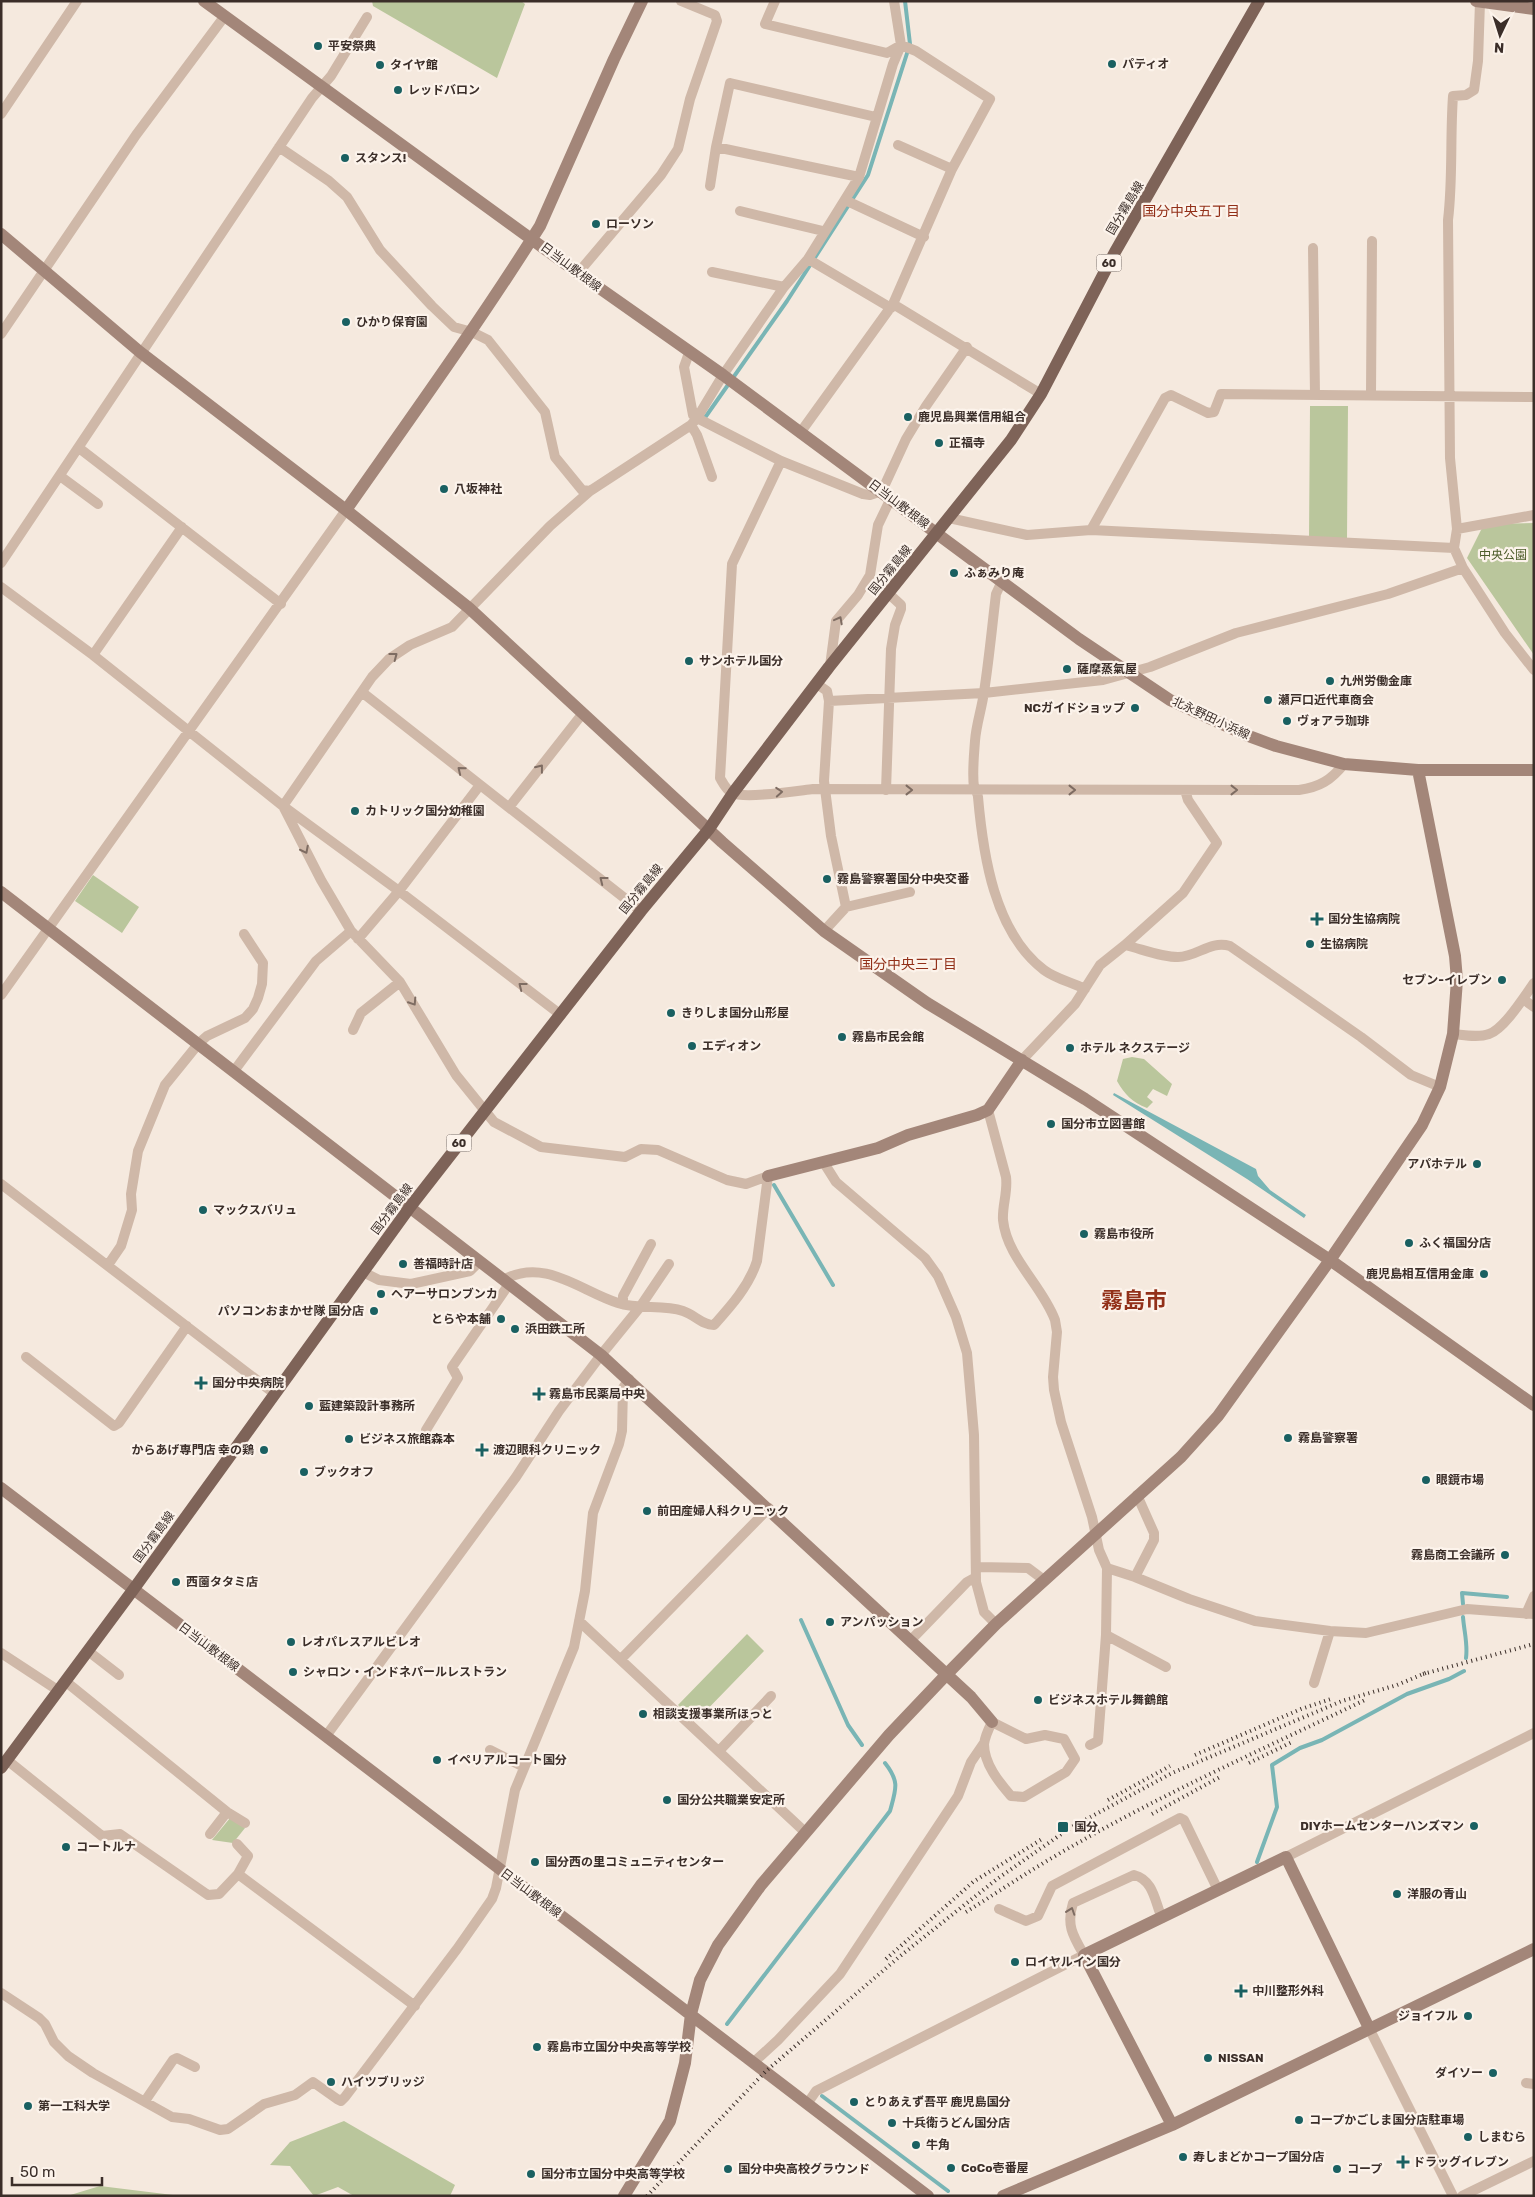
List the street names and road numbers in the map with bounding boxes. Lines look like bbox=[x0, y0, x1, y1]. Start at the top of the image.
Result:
street label: 国分霧島線 bbox=[1104, 179, 1146, 237]
street label: 日当山敷根線 bbox=[538, 240, 604, 294]
road number: 60 bbox=[1096, 254, 1122, 272]
street label: 日当山敷根線 bbox=[866, 477, 932, 531]
street label: 国分霧島線 bbox=[866, 542, 914, 598]
street label: 北永野田小浜線 bbox=[1170, 694, 1252, 742]
street label: 国分霧島線 bbox=[617, 861, 665, 917]
road number: 60 bbox=[446, 1134, 472, 1152]
street label: 国分霧島線 bbox=[368, 1181, 416, 1237]
street label: 国分霧島線 bbox=[131, 1509, 177, 1565]
street label: 日当山敷根線 bbox=[176, 1620, 242, 1674]
street label: 日当山敷根線 bbox=[498, 1866, 564, 1920]

